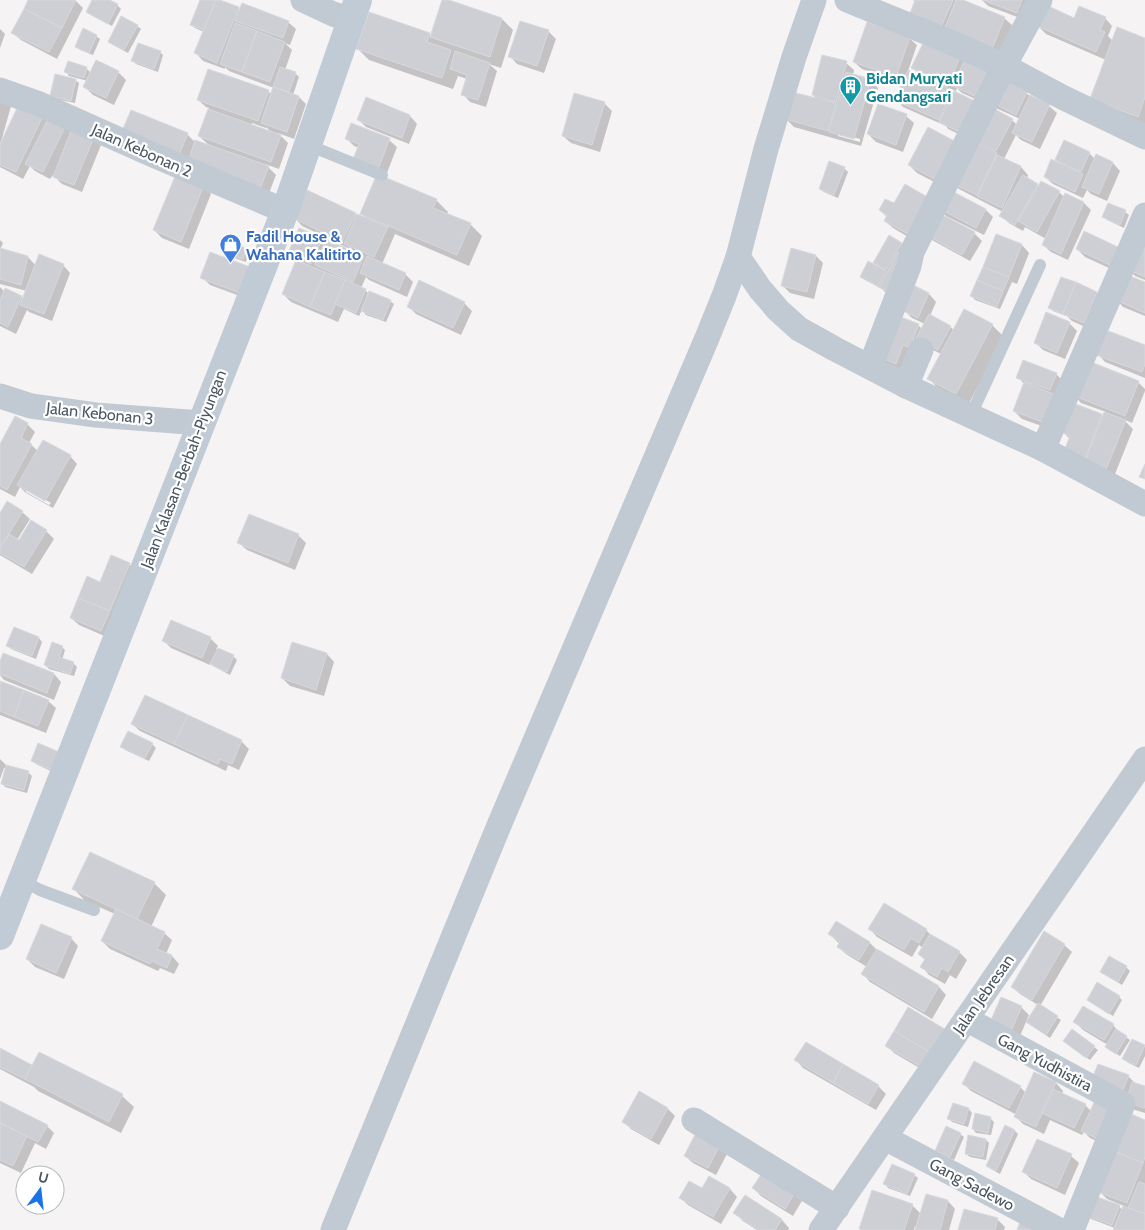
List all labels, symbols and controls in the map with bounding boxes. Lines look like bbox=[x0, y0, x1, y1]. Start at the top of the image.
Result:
place label: Bidan Muryati Gendangsari bbox=[866, 69, 962, 106]
building icon: Bidan Muryati Gendangsari bbox=[838, 75, 862, 106]
street label: Jalan Kebonan 2 bbox=[88, 119, 195, 181]
place label: Fadil House & Wahana Kalitirto bbox=[246, 227, 361, 264]
shop icon: Fadil House & Wahana Kalitirto bbox=[218, 233, 242, 264]
street label: Jalan Kalasan-Berbah-Piyungan bbox=[136, 367, 230, 572]
street label: Jalan Kebonan 3 bbox=[44, 398, 155, 429]
street label: Jalan Jebresan bbox=[948, 951, 1018, 1039]
street label: Gang Yudhistira bbox=[994, 1030, 1096, 1095]
street label: Gang Sadewo bbox=[926, 1154, 1018, 1215]
north arrow bbox=[15, 1165, 65, 1215]
text: U bbox=[36, 1167, 51, 1187]

